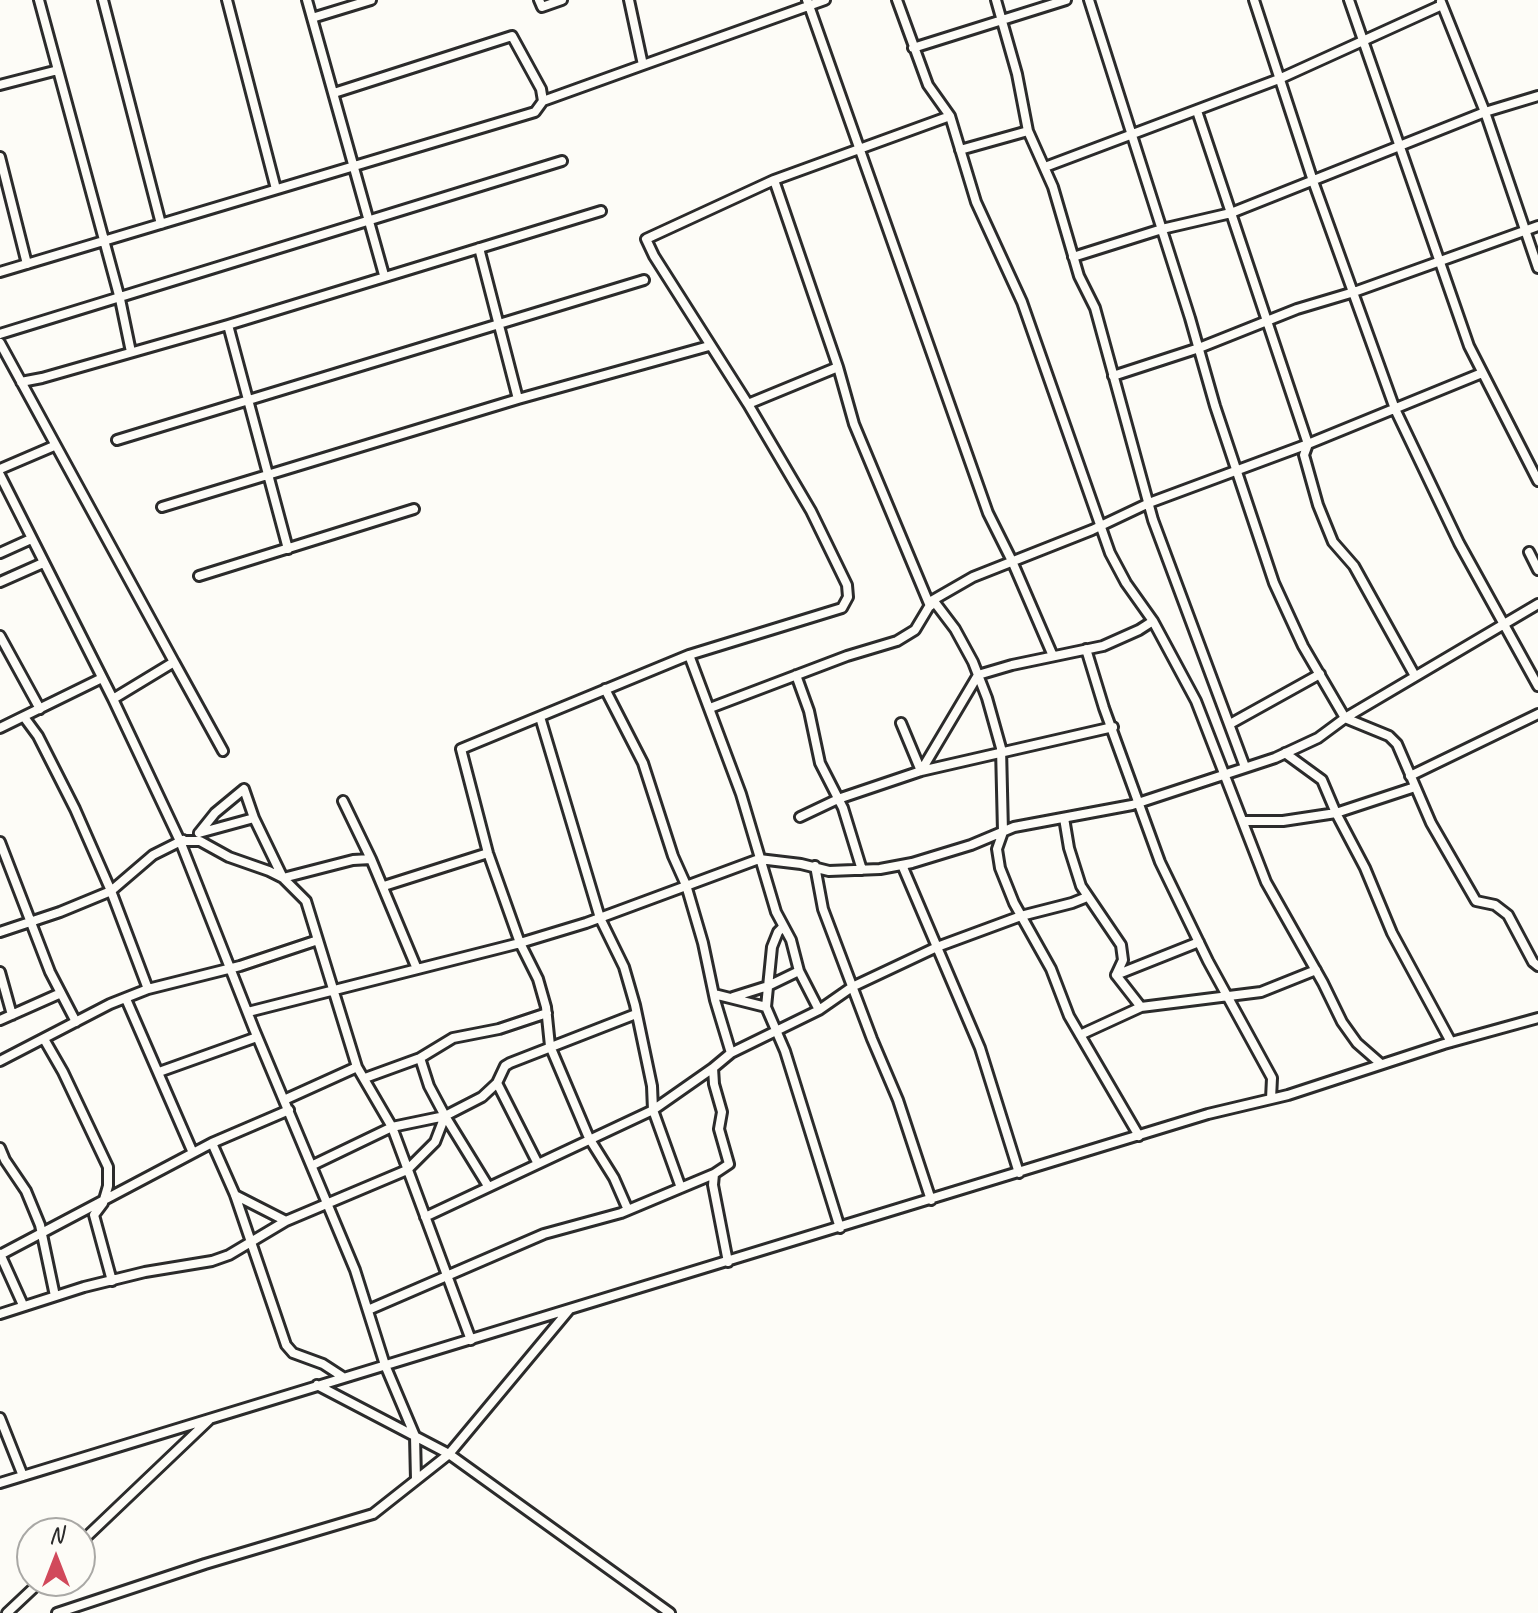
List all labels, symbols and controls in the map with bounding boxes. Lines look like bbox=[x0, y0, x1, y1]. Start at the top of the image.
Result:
north arrow bbox=[16, 1517, 96, 1597]
text: N bbox=[49, 1521, 63, 1549]

